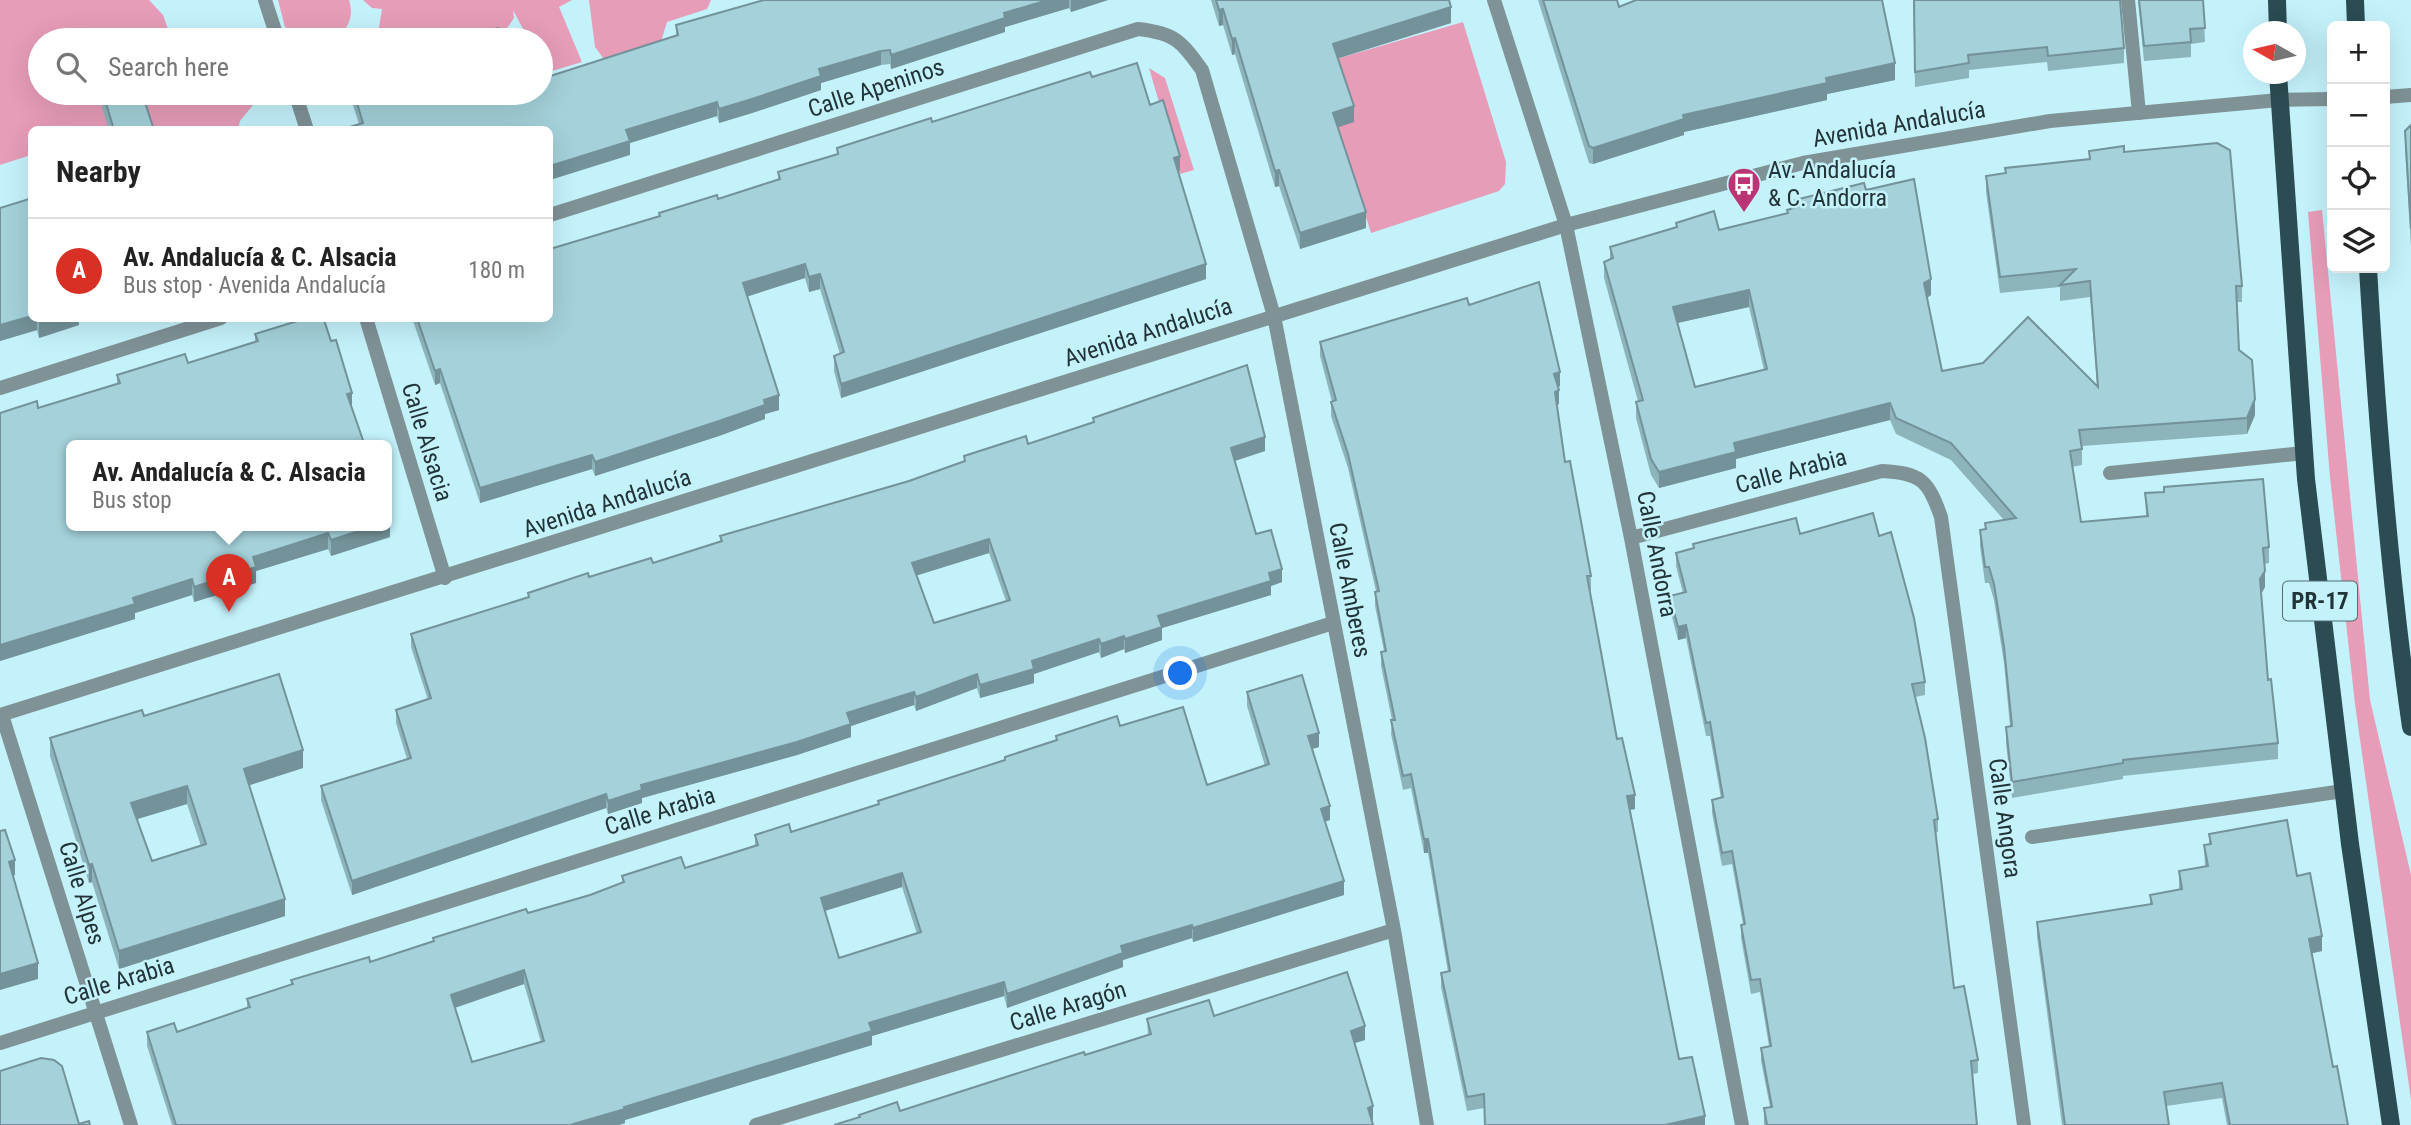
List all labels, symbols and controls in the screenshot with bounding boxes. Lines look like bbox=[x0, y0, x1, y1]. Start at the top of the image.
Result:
north arrow bbox=[2243, 21, 2306, 84]
map controls bbox=[2327, 21, 2390, 273]
button: + bbox=[2327, 21, 2390, 84]
search box bbox=[28, 28, 553, 105]
icon: search bbox=[52, 48, 90, 86]
text: Search here bbox=[108, 52, 229, 82]
street label: Calle Apeninos bbox=[804, 53, 948, 123]
button: − bbox=[2327, 84, 2390, 147]
street label: Avenida Andalucía bbox=[1810, 95, 1988, 153]
button: locate bbox=[2327, 147, 2390, 210]
text: Nearby bbox=[56, 154, 141, 189]
place label: Av. Andalucía & C. Andorra bbox=[1768, 156, 1896, 212]
bus stop icon: Av. Andalucía & C. Andorra bbox=[1725, 165, 1763, 214]
button: layers bbox=[2327, 210, 2390, 273]
text: Av. Andalucía & C. Alsacia bbox=[123, 242, 397, 272]
text: A bbox=[72, 257, 86, 284]
text: 180 m bbox=[468, 257, 525, 284]
text: Bus stop · Avenida Andalucía bbox=[123, 272, 386, 299]
street label: Avenida Andalucía bbox=[1061, 292, 1235, 372]
street label: Calle Alsacia bbox=[396, 379, 458, 505]
popup bbox=[66, 440, 392, 531]
street label: Calle Arabia bbox=[1732, 443, 1850, 499]
text: Av. Andalucía & C. Alsacia bbox=[92, 457, 366, 487]
street label: Avenida Andalucía bbox=[520, 463, 694, 543]
text: Bus stop bbox=[92, 487, 172, 514]
street label: Calle Andorra bbox=[1631, 489, 1683, 619]
street label: Calle Amberes bbox=[1323, 520, 1377, 660]
pin: A bbox=[206, 554, 252, 612]
road number: PR-17 bbox=[2283, 582, 2357, 621]
your location bbox=[1163, 656, 1197, 690]
street label: Calle Angora bbox=[1983, 756, 2027, 880]
street label: Calle Arabia bbox=[601, 781, 719, 841]
street label: Calle Alpes bbox=[53, 838, 111, 948]
street label: Calle Arabia bbox=[60, 951, 178, 1011]
street label: Calle Aragón bbox=[1006, 975, 1130, 1037]

